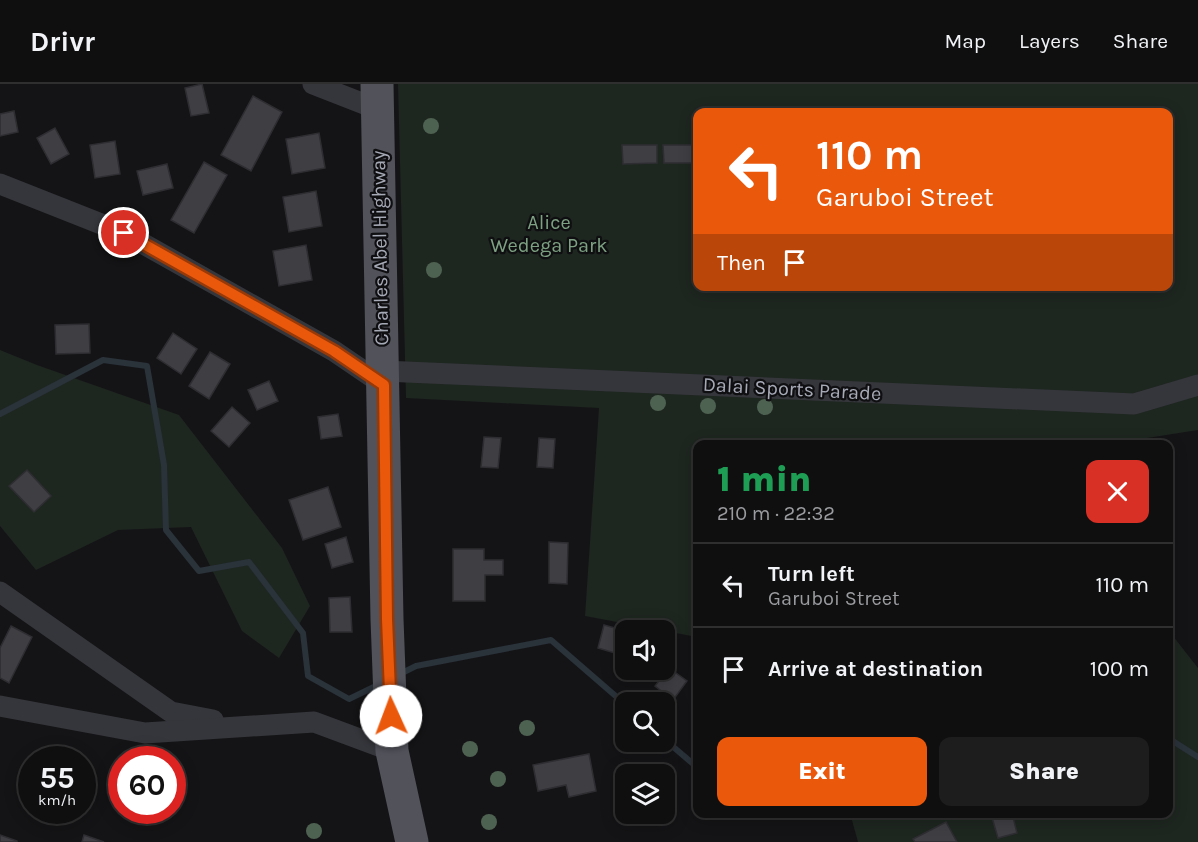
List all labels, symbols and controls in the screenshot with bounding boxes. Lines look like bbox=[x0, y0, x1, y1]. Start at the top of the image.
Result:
text: Drivr bbox=[30, 25, 95, 58]
text: Map bbox=[944, 29, 986, 53]
text: Layers bbox=[1019, 29, 1080, 53]
text: Share bbox=[1113, 29, 1168, 53]
text: 110 m bbox=[816, 130, 923, 180]
icon: left bbox=[717, 132, 795, 210]
street label: Charles Abel Highway bbox=[367, 150, 393, 346]
text: Garuboi Street bbox=[816, 181, 994, 213]
pin bbox=[98, 207, 149, 258]
park label: Alice Wedega Park bbox=[490, 211, 608, 257]
icon: arrive bbox=[107, 216, 140, 249]
icon: arrive bbox=[778, 246, 811, 279]
text: Then bbox=[717, 250, 766, 276]
street label: Dalai Sports Parade bbox=[702, 373, 882, 405]
text: 1 min bbox=[717, 458, 811, 500]
button: close bbox=[1086, 460, 1149, 523]
text: 210 m · 22:32 bbox=[717, 502, 835, 525]
text: Turn left bbox=[768, 561, 855, 587]
icon: left bbox=[717, 569, 750, 602]
text: 110 m bbox=[1096, 572, 1149, 598]
text: Garuboi Street bbox=[768, 587, 900, 610]
map controls bbox=[615, 620, 675, 824]
button: sound bbox=[615, 620, 675, 680]
icon: arrive bbox=[717, 653, 750, 686]
text: Arrive at destination bbox=[768, 656, 983, 682]
text: 100 m bbox=[1090, 656, 1149, 682]
position arrow bbox=[359, 684, 423, 748]
button: search bbox=[615, 692, 675, 752]
button: Exit bbox=[717, 737, 927, 806]
button: Share bbox=[939, 737, 1149, 806]
speed limit sign: 60 bbox=[108, 746, 186, 824]
text: 55 bbox=[40, 760, 74, 796]
button: layers bbox=[615, 764, 675, 824]
text: km/h bbox=[38, 791, 76, 809]

